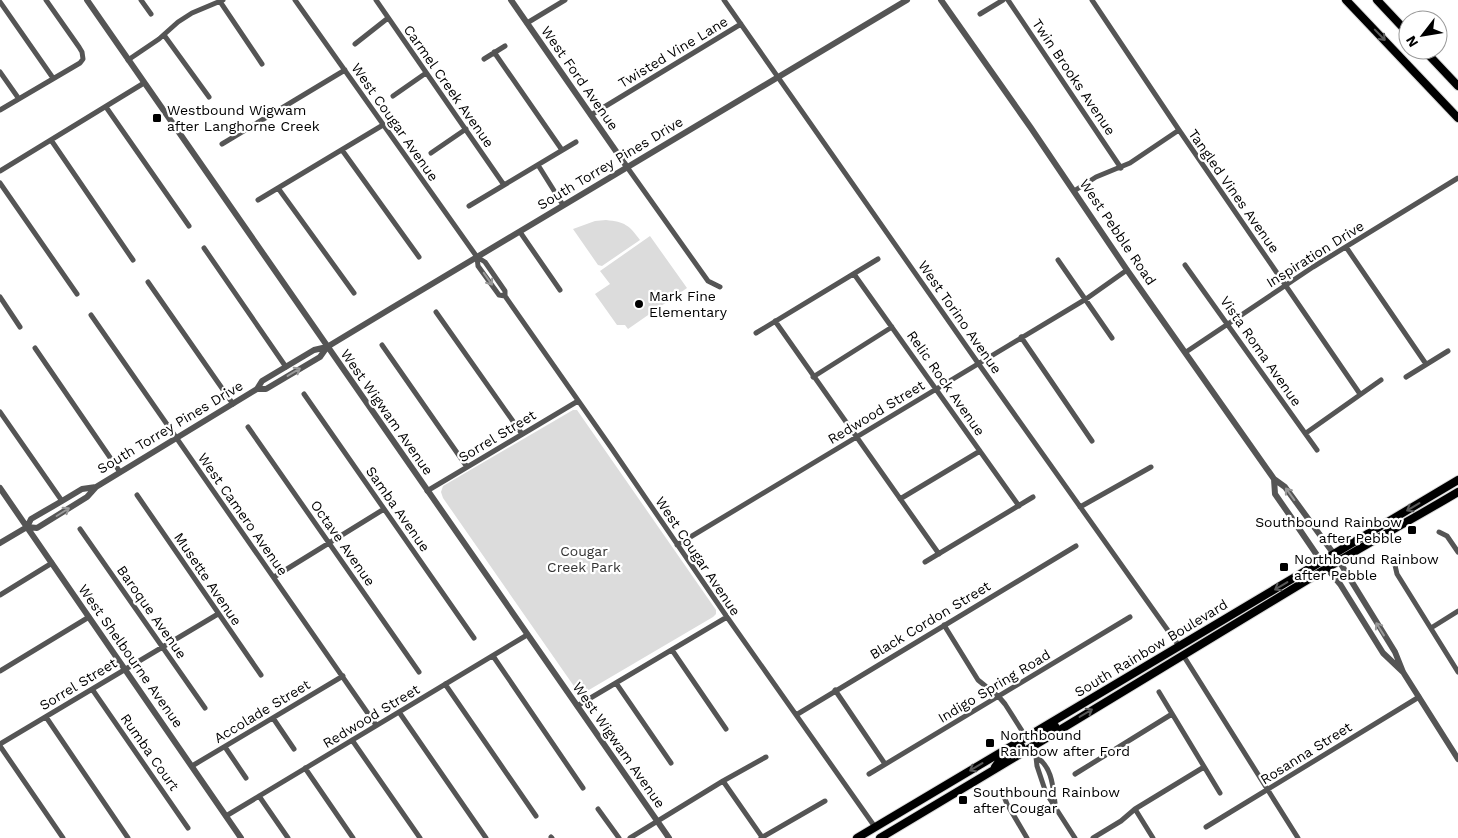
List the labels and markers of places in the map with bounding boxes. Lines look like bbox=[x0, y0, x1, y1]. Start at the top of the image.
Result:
place label: Westbound Wigwam after Langhorne Creek bbox=[167, 102, 320, 134]
marker: Westbound Wigwam after Langhorne Creek bbox=[151, 112, 163, 124]
place label: Mark Fine Elementary bbox=[649, 288, 728, 320]
marker: Mark Fine Elementary bbox=[633, 298, 645, 310]
place label: Southbound Rainbow after Pebble bbox=[1255, 514, 1402, 546]
marker: Southbound Rainbow after Pebble bbox=[1406, 524, 1418, 536]
place label: Northbound Rainbow after Pebble bbox=[1294, 551, 1439, 583]
marker: Northbound Rainbow after Pebble bbox=[1278, 561, 1290, 573]
place label: Northbound Rainbow after Ford bbox=[1000, 727, 1130, 759]
marker: Northbound Rainbow after Ford bbox=[984, 737, 996, 749]
place label: Southbound Rainbow after Cougar bbox=[973, 784, 1120, 816]
marker: Southbound Rainbow after Cougar bbox=[957, 794, 969, 806]

